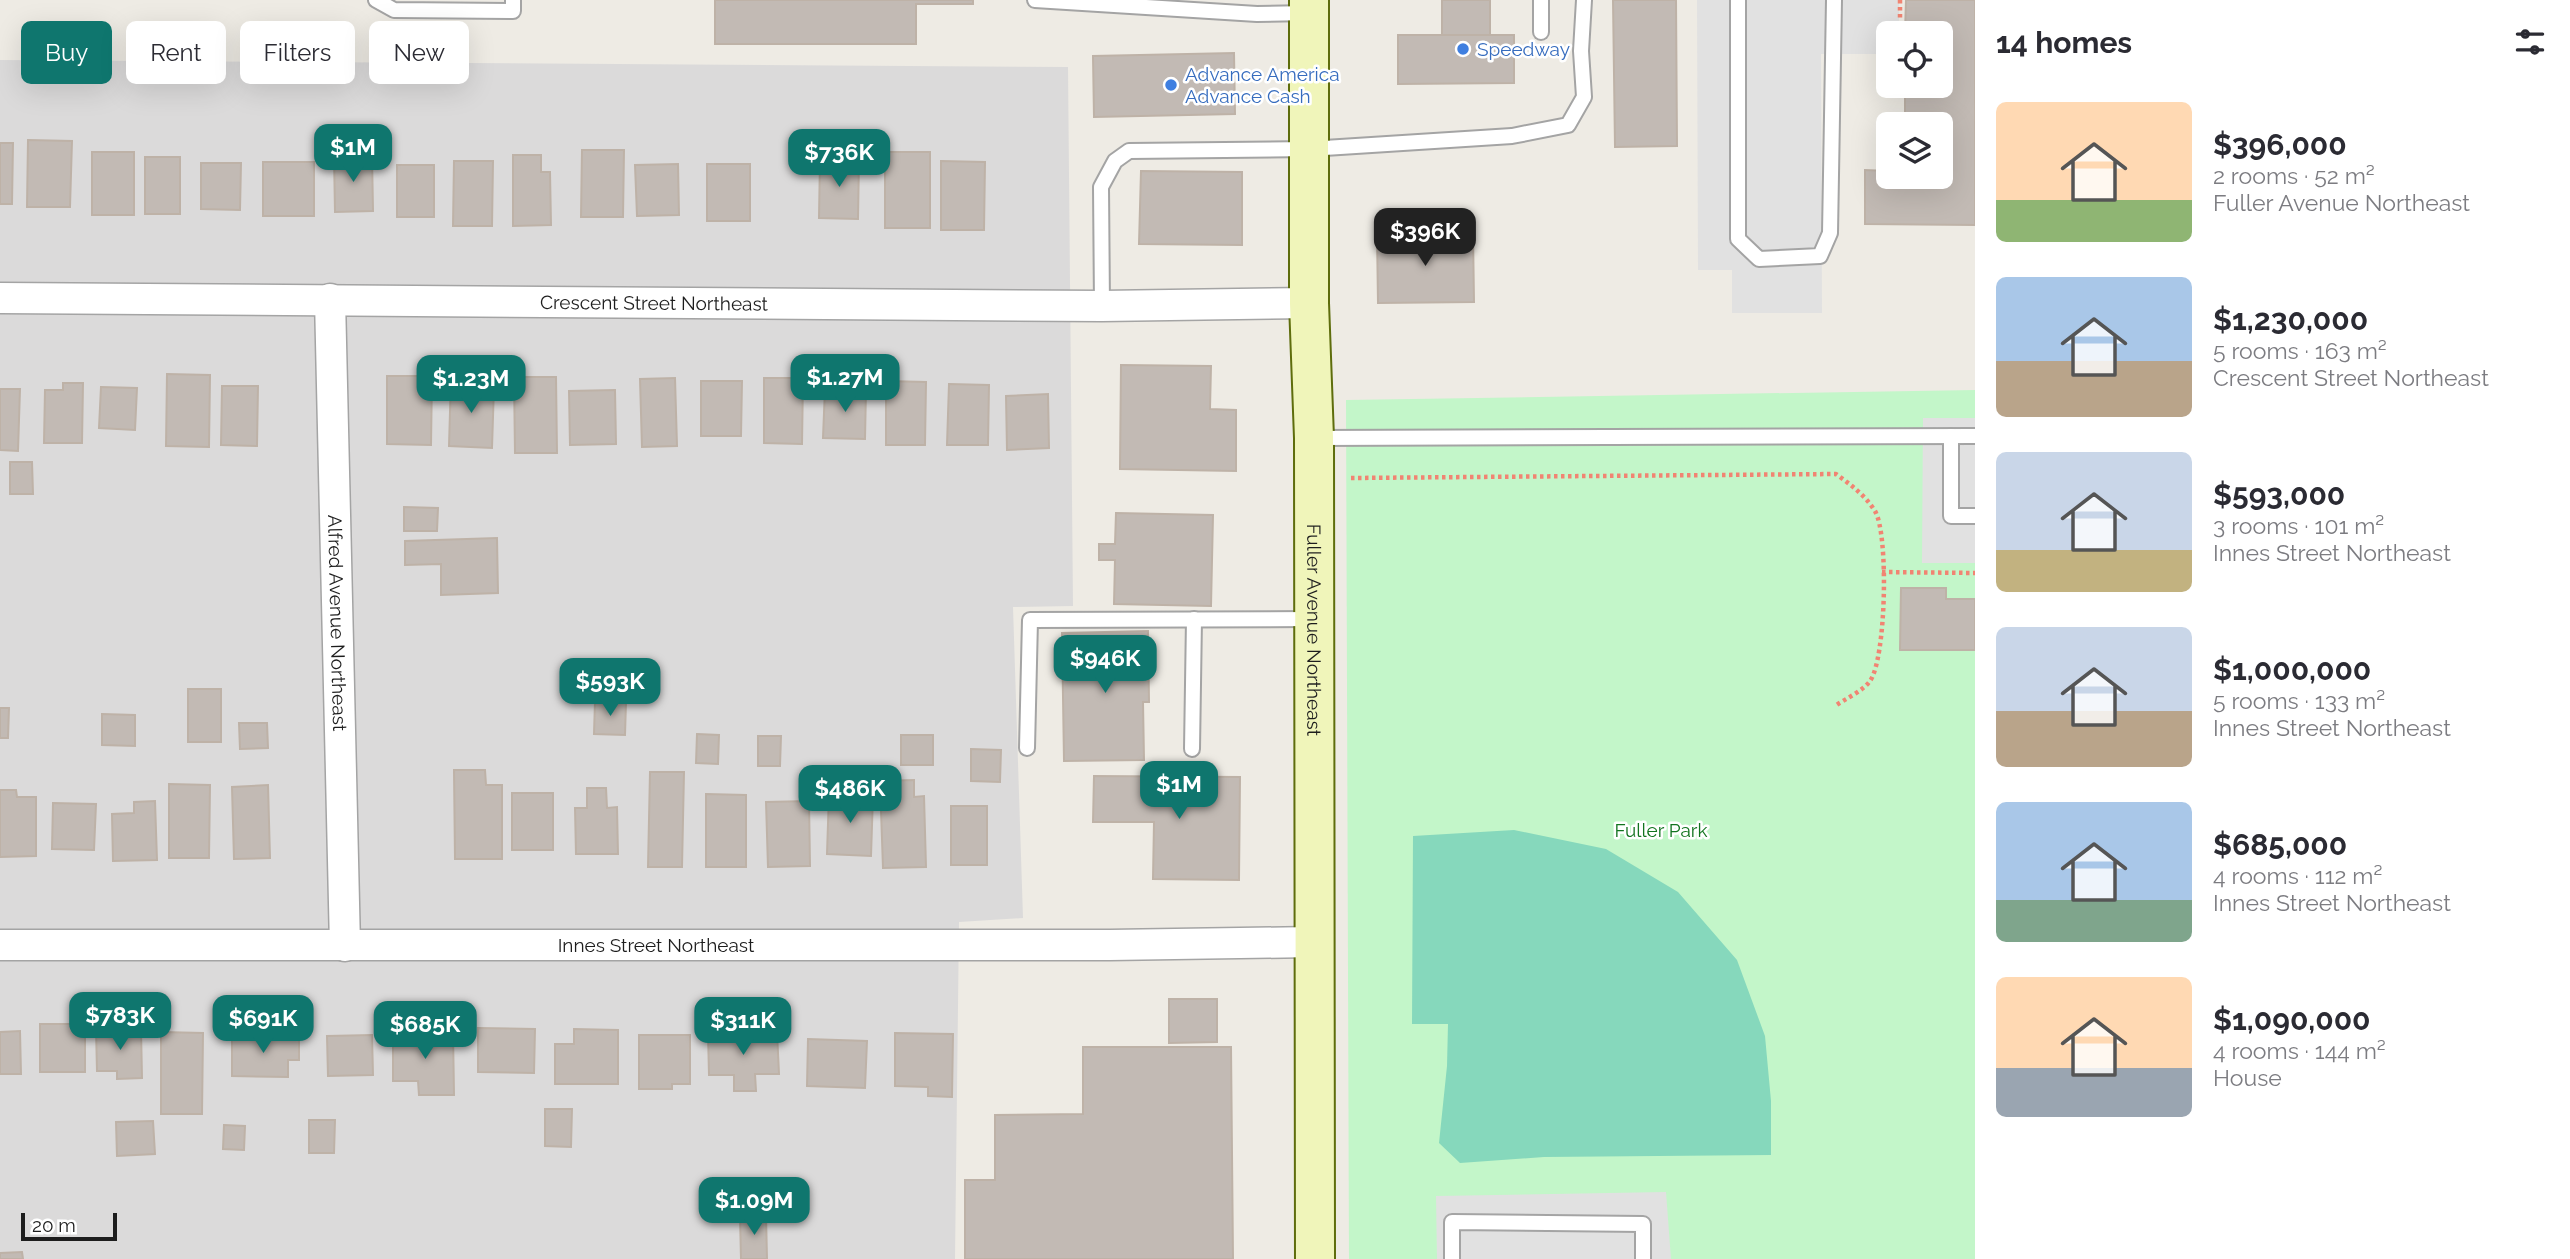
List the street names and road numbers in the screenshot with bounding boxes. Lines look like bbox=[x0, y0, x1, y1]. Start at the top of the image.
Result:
street label: Crescent Street Northeast bbox=[540, 291, 769, 315]
street label: Alfred Avenue Northeast bbox=[324, 514, 351, 732]
street label: Fuller Avenue Northeast bbox=[1303, 524, 1325, 737]
street label: Innes Street Northeast bbox=[558, 934, 755, 956]

